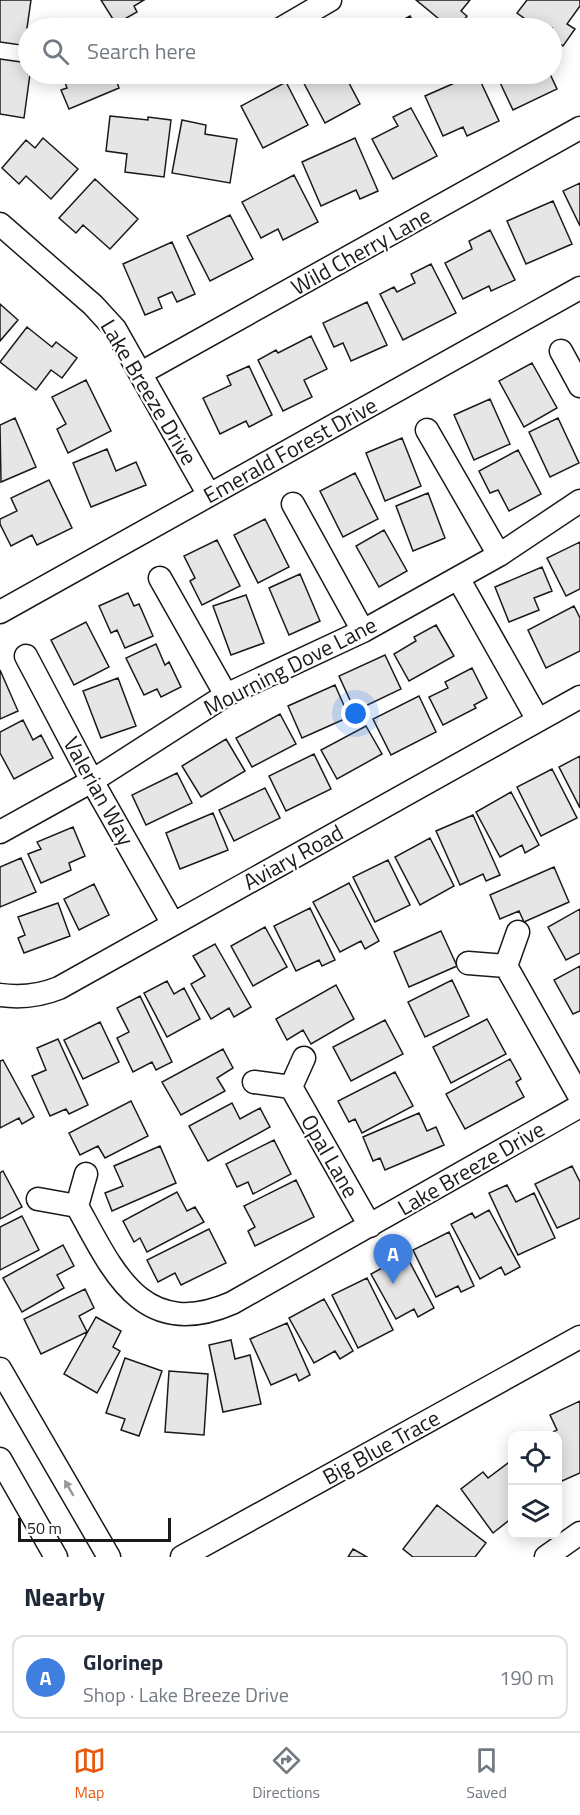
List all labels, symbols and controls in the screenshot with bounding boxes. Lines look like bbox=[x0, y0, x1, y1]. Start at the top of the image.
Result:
search box bbox=[18, 18, 562, 84]
text: Search here bbox=[87, 34, 196, 68]
icon: search bbox=[39, 35, 72, 68]
street label: Wild Cherry Lane bbox=[285, 198, 437, 304]
street label: Lake Breeze Drive bbox=[92, 313, 206, 471]
street label: Emerald Forest Drive bbox=[197, 388, 383, 512]
street label: Mourning Dove Lane bbox=[197, 608, 383, 724]
your location bbox=[341, 699, 370, 728]
street label: Valerian Way bbox=[55, 730, 143, 852]
street label: Aviary Road bbox=[237, 816, 349, 898]
street label: Opal Lane bbox=[292, 1108, 368, 1204]
street label: Lake Breeze Drive bbox=[391, 1112, 551, 1224]
pin: A bbox=[374, 1234, 412, 1284]
street label: Big Blue Trace bbox=[316, 1401, 446, 1493]
map controls bbox=[508, 1431, 562, 1539]
button: locate bbox=[508, 1431, 562, 1485]
one-way arrow bbox=[64, 1480, 75, 1496]
button: layers bbox=[508, 1485, 562, 1539]
scale bar bbox=[18, 1515, 171, 1542]
text: 50 m bbox=[27, 1516, 62, 1540]
text: Nearby bbox=[24, 1577, 105, 1616]
text: Glorinep bbox=[83, 1645, 163, 1679]
text: A bbox=[39, 1662, 52, 1693]
text: 190 m bbox=[499, 1662, 554, 1693]
text: Shop · Lake Breeze Drive bbox=[83, 1679, 289, 1710]
tab: Map bbox=[73, 1744, 106, 1804]
tab: Directions bbox=[252, 1744, 320, 1804]
tab: Saved bbox=[466, 1744, 507, 1804]

